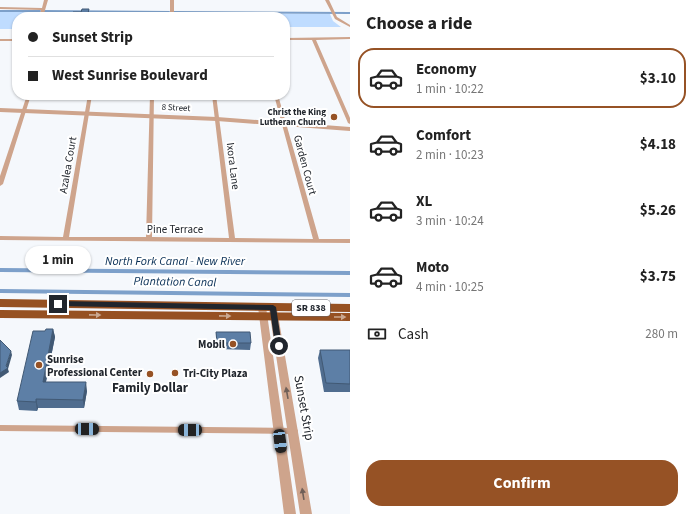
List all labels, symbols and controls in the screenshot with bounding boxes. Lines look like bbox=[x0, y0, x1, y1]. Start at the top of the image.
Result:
text: Choose a ride bbox=[366, 11, 472, 36]
text: Sunset Strip bbox=[52, 27, 133, 48]
text: Economy bbox=[416, 59, 477, 80]
icon: car bbox=[368, 60, 404, 96]
text: West Sunrise Boulevard bbox=[52, 65, 208, 86]
text: $3.10 bbox=[640, 68, 676, 89]
text: 1 min · 10:22 bbox=[416, 80, 484, 98]
street label: 8 Street bbox=[161, 101, 191, 115]
place label: Christ the King Lutheran Church bbox=[260, 106, 326, 129]
marker: Christ the King Lutheran Church bbox=[329, 112, 339, 122]
text: Comfort bbox=[416, 125, 471, 146]
icon: car bbox=[368, 126, 404, 162]
street label: Garden Court bbox=[290, 133, 320, 197]
text: $4.18 bbox=[640, 134, 676, 155]
street label: Azalea Court bbox=[56, 135, 80, 195]
street label: Ixora Lane bbox=[223, 142, 243, 191]
text: 2 min · 10:23 bbox=[416, 146, 484, 164]
text: XL bbox=[416, 191, 432, 212]
icon: car bbox=[368, 192, 404, 228]
text: $5.26 bbox=[640, 200, 676, 221]
text: 3 min · 10:24 bbox=[416, 212, 484, 230]
street label: Pine Terrace bbox=[147, 222, 204, 237]
callout: 1 min bbox=[25, 246, 91, 274]
text: 1 min bbox=[42, 251, 74, 269]
water label: North Fork Canal - New River bbox=[105, 253, 246, 270]
text: Moto bbox=[416, 257, 449, 278]
icon: car bbox=[368, 258, 404, 294]
text: $3.75 bbox=[640, 266, 676, 287]
water label: Plantation Canal bbox=[133, 273, 217, 291]
text: 4 min · 10:25 bbox=[416, 278, 484, 296]
route end bbox=[49, 295, 67, 313]
road number: SR 838 bbox=[292, 300, 330, 316]
one-way arrow bbox=[89, 312, 102, 318]
one-way arrow bbox=[219, 313, 232, 319]
one-way arrow bbox=[334, 314, 347, 320]
icon: cash bbox=[366, 323, 388, 345]
text: Cash bbox=[398, 324, 429, 345]
text: 280 m bbox=[645, 325, 678, 343]
place label: Mobil bbox=[198, 337, 226, 352]
route start bbox=[270, 337, 288, 355]
marker: Mobil bbox=[228, 339, 238, 349]
place label: Sunrise Professional Center bbox=[47, 352, 143, 380]
marker: Sunrise Professional Center bbox=[34, 360, 44, 370]
place label: Tri-City Plaza bbox=[183, 366, 248, 381]
marker: Tri-City Plaza bbox=[170, 368, 180, 378]
marker: Family Dollar bbox=[145, 369, 155, 379]
street label: Sunset Strip bbox=[289, 374, 319, 442]
place label: Family Dollar bbox=[112, 379, 189, 397]
one-way arrow bbox=[284, 387, 290, 399]
car bbox=[75, 423, 99, 435]
car bbox=[178, 424, 202, 436]
car bbox=[273, 428, 287, 454]
button: Confirm bbox=[366, 460, 678, 506]
one-way arrow bbox=[300, 488, 306, 500]

